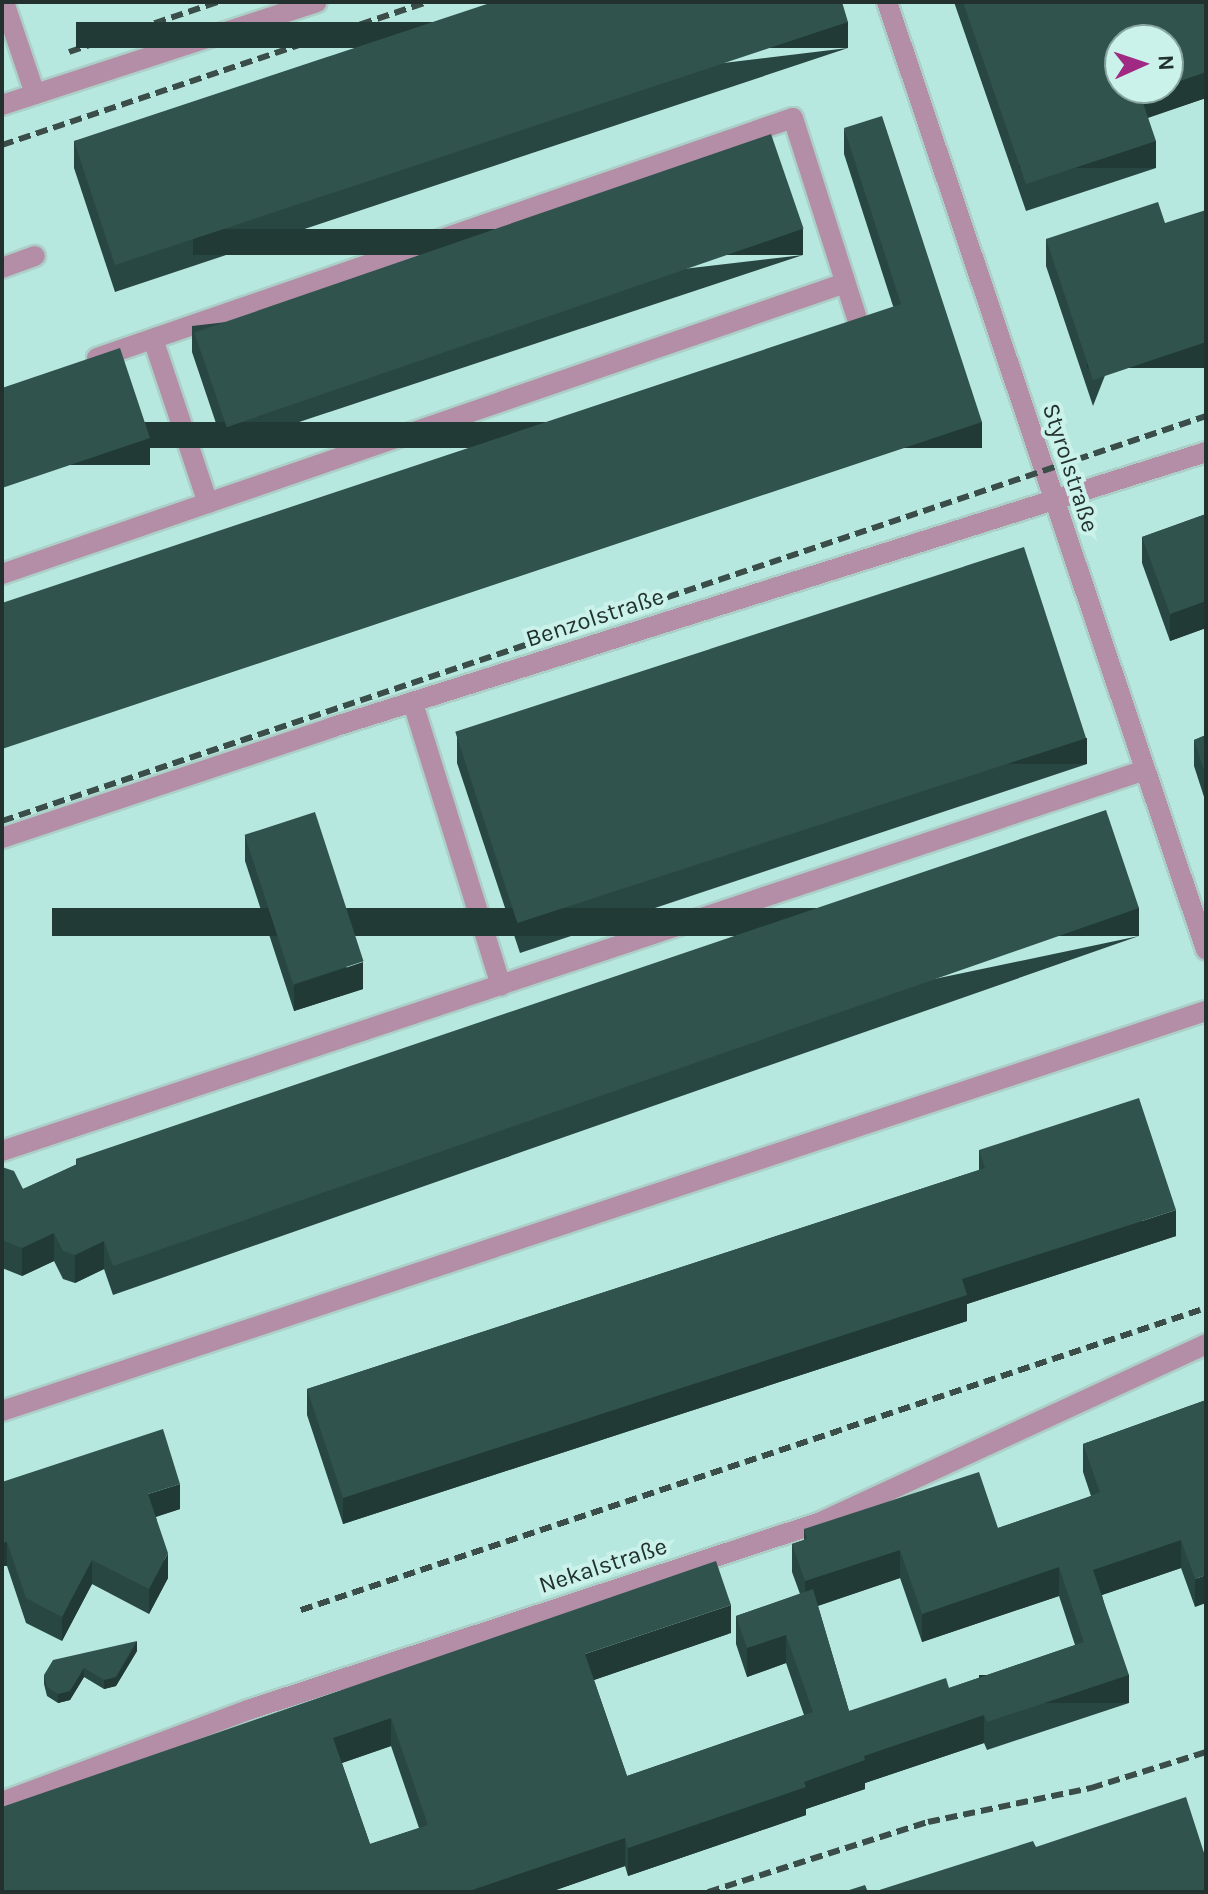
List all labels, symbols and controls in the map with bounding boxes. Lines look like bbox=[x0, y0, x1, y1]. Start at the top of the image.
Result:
north arrow bbox=[1104, 24, 1184, 104]
text: N bbox=[1153, 54, 1179, 71]
street label: Styrolstraße bbox=[1036, 400, 1104, 536]
street label: Benzolstraße bbox=[522, 582, 668, 654]
street label: Nekalstraße bbox=[535, 1532, 671, 1600]

